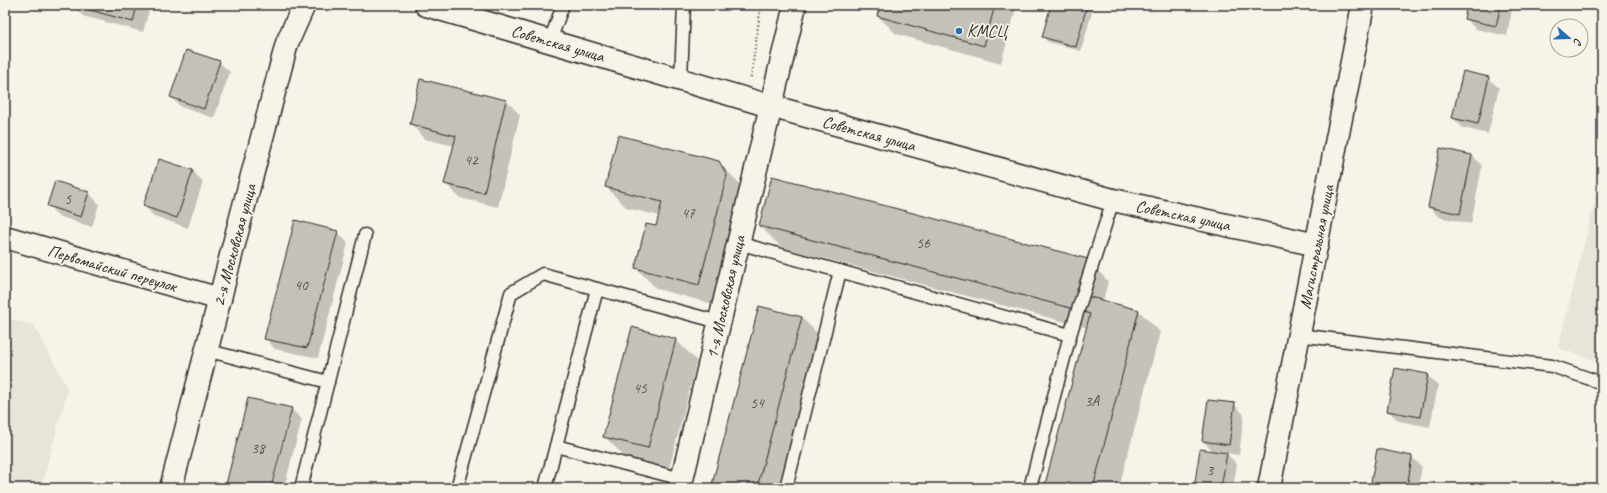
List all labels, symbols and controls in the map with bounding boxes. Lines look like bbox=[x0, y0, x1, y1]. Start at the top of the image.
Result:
north arrow bbox=[1549, 18, 1589, 58]
street label: Советская улица bbox=[509, 20, 608, 67]
place label: КМСЦ bbox=[967, 21, 1009, 42]
marker: КМСЦ bbox=[954, 26, 964, 36]
text: С bbox=[1570, 36, 1586, 48]
street label: Советская улица bbox=[820, 111, 919, 156]
house number: 42 bbox=[464, 151, 479, 170]
street label: 2-я Московская улица bbox=[208, 181, 261, 309]
street label: Магистральная улица bbox=[1294, 182, 1339, 311]
house number: 5 bbox=[65, 190, 73, 209]
street label: Советская улица bbox=[1134, 195, 1234, 236]
house number: 47 bbox=[681, 204, 696, 223]
street label: 1-я Московская улица bbox=[701, 232, 750, 361]
house number: 56 bbox=[916, 234, 931, 253]
street label: Первомайский переулок bbox=[45, 240, 180, 297]
house number: 40 bbox=[294, 276, 309, 295]
house number: 45 bbox=[633, 379, 648, 398]
house number: 3А bbox=[1085, 392, 1101, 411]
house number: 54 bbox=[750, 394, 765, 413]
house number: 38 bbox=[251, 439, 266, 458]
house number: 3 bbox=[1207, 461, 1215, 480]

